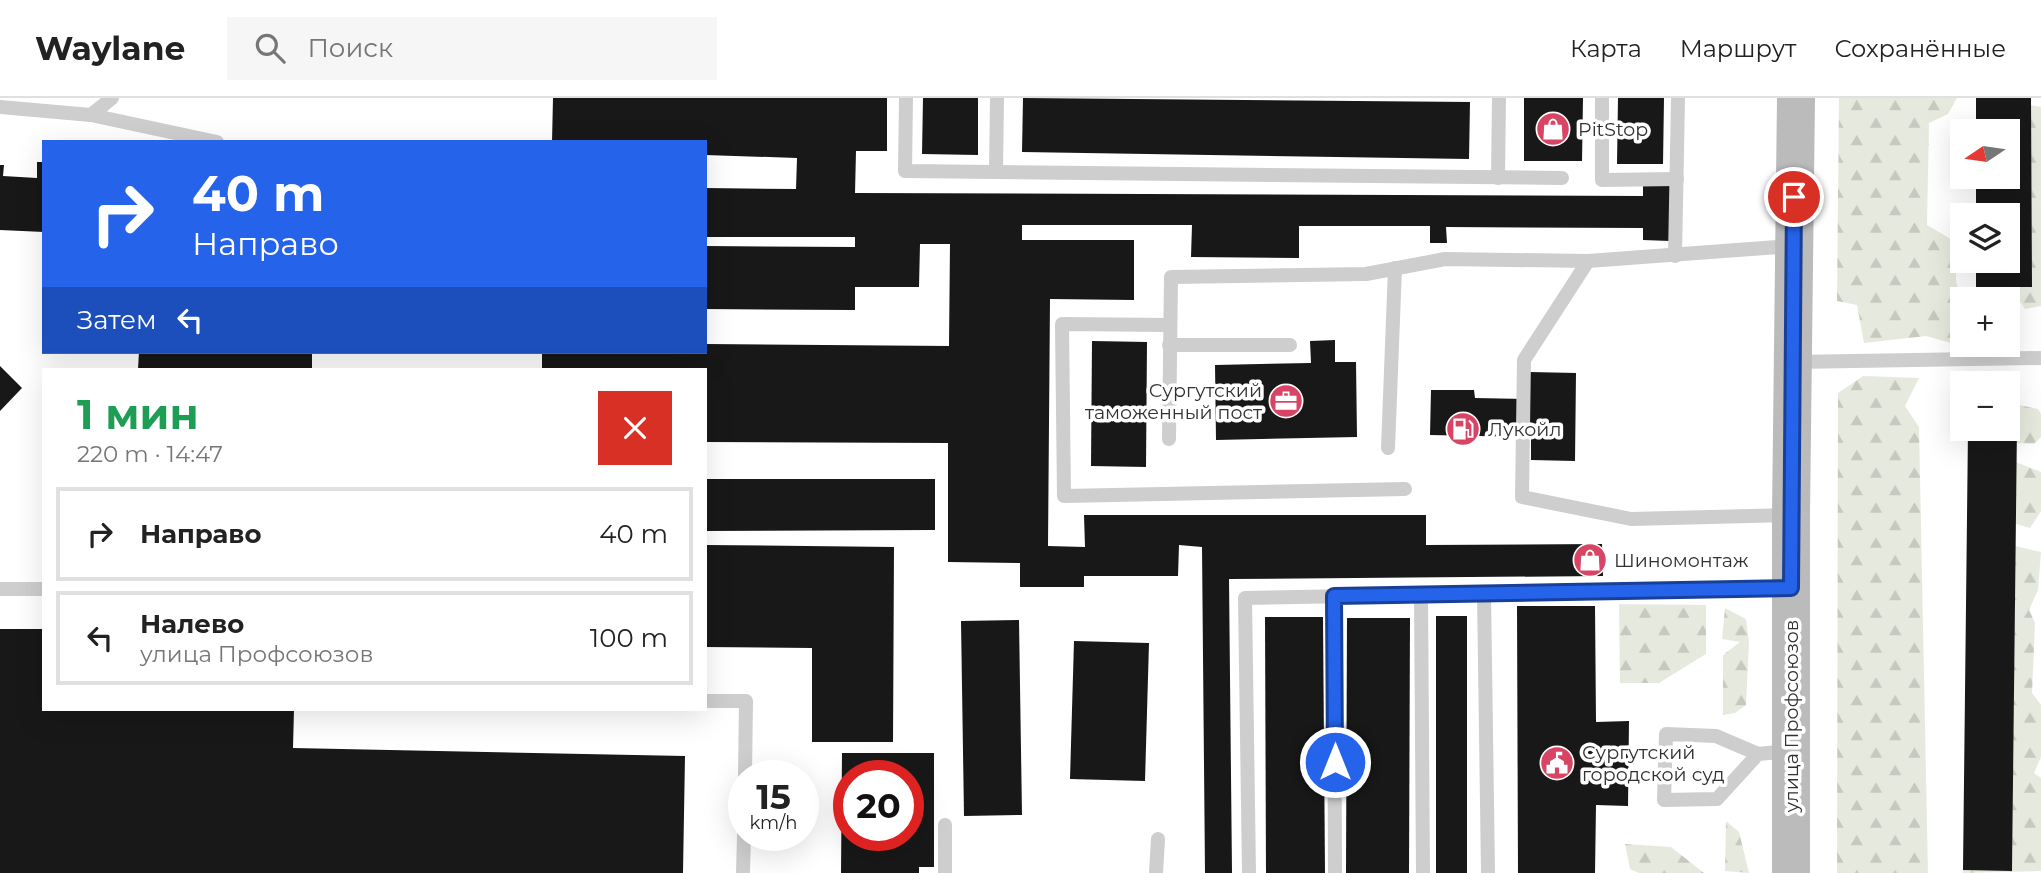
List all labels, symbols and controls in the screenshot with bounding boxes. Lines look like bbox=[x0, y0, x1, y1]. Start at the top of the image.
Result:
search box bbox=[227, 17, 717, 80]
text: Waylane bbox=[35, 28, 185, 68]
icon: search bbox=[251, 29, 289, 67]
text: Поиск bbox=[307, 32, 393, 64]
text: Карта bbox=[1570, 34, 1642, 63]
text: Маршрут bbox=[1680, 34, 1796, 63]
text: Сохранённые bbox=[1834, 34, 2006, 63]
shop icon: PitStop bbox=[1534, 110, 1572, 148]
place label: PitStop bbox=[1578, 118, 1648, 141]
north arrow bbox=[1950, 119, 2020, 189]
map controls bbox=[1950, 119, 2020, 441]
text: 40 m bbox=[192, 164, 324, 223]
pin bbox=[1764, 167, 1824, 227]
icon: right bbox=[77, 168, 168, 259]
icon: arrive bbox=[1775, 178, 1813, 216]
button: layers bbox=[1950, 203, 2020, 273]
text: Направо bbox=[192, 224, 339, 263]
button: + bbox=[1950, 287, 2020, 357]
icon: left bbox=[171, 301, 209, 339]
text: Затем bbox=[77, 304, 157, 336]
button: − bbox=[1950, 371, 2020, 441]
place label: Сургутский таможенный пост bbox=[1085, 379, 1262, 424]
office icon: Сургутский таможенный пост bbox=[1267, 382, 1305, 420]
text: 1 мин bbox=[77, 388, 199, 440]
button: close bbox=[598, 391, 672, 465]
fuel station icon: Лукойл bbox=[1444, 410, 1482, 448]
place label: Лукойл bbox=[1488, 418, 1561, 441]
text: 220 m · 14:47 bbox=[77, 440, 223, 468]
icon: right bbox=[81, 515, 119, 553]
text: Направо bbox=[140, 518, 261, 550]
text: 40 m bbox=[599, 518, 668, 550]
shop icon: Шиномонтаж bbox=[1571, 541, 1609, 579]
place label: Шиномонтаж bbox=[1614, 549, 1749, 572]
text: Налево bbox=[140, 608, 244, 640]
icon: left bbox=[81, 619, 119, 657]
street label: улица Профсоюзов bbox=[1780, 620, 1803, 813]
text: 100 m bbox=[590, 622, 668, 654]
text: улица Профсоюзов bbox=[140, 640, 373, 668]
position arrow bbox=[1298, 725, 1372, 799]
place label: Сургутский городской суд bbox=[1582, 741, 1725, 786]
public building icon: Сургутский городской суд bbox=[1538, 744, 1576, 782]
speed limit sign: 20 bbox=[833, 760, 924, 851]
text: 15 bbox=[756, 775, 791, 818]
text: km/h bbox=[749, 812, 798, 834]

